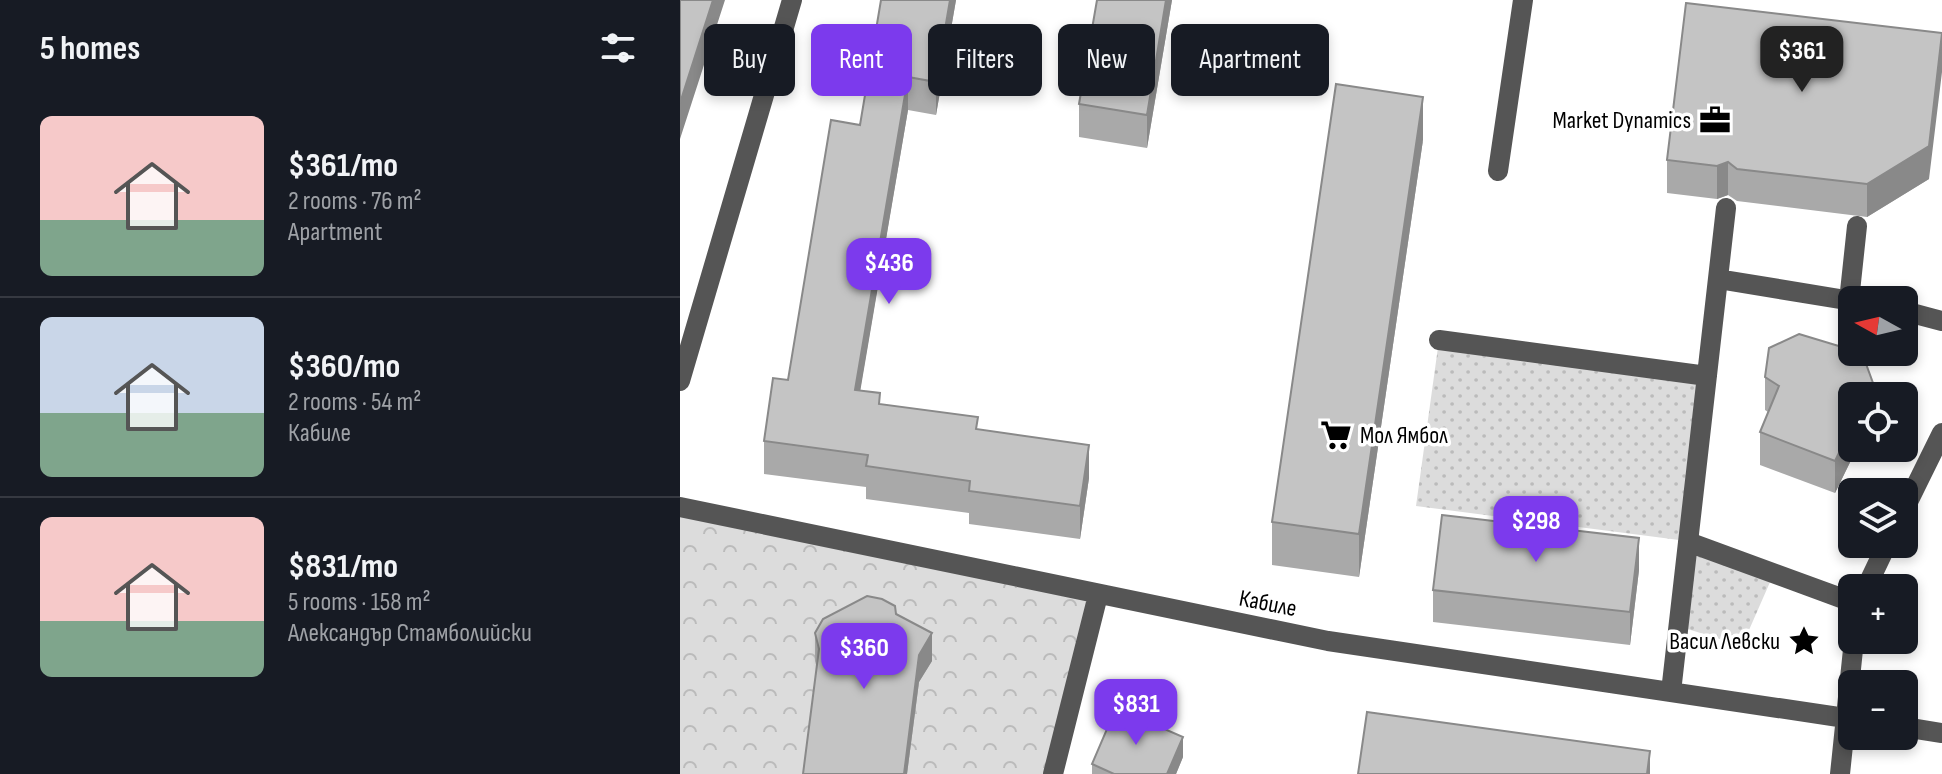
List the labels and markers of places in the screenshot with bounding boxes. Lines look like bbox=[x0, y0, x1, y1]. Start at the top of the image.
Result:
pin: $361 bbox=[1755, 26, 1849, 94]
office icon: Market Dynamics bbox=[1698, 103, 1732, 137]
place label: Market Dynamics bbox=[1553, 106, 1691, 135]
pin: $436 bbox=[842, 238, 936, 306]
supermarket icon: Мол Ямбол bbox=[1319, 418, 1353, 452]
place label: Мол Ямбол bbox=[1360, 421, 1448, 450]
pin: $298 bbox=[1489, 496, 1583, 564]
pin: $360 bbox=[817, 623, 911, 691]
place icon: Васил Левски bbox=[1787, 624, 1821, 658]
place label: Васил Левски bbox=[1669, 627, 1780, 656]
pin: $831 bbox=[1089, 679, 1183, 747]

